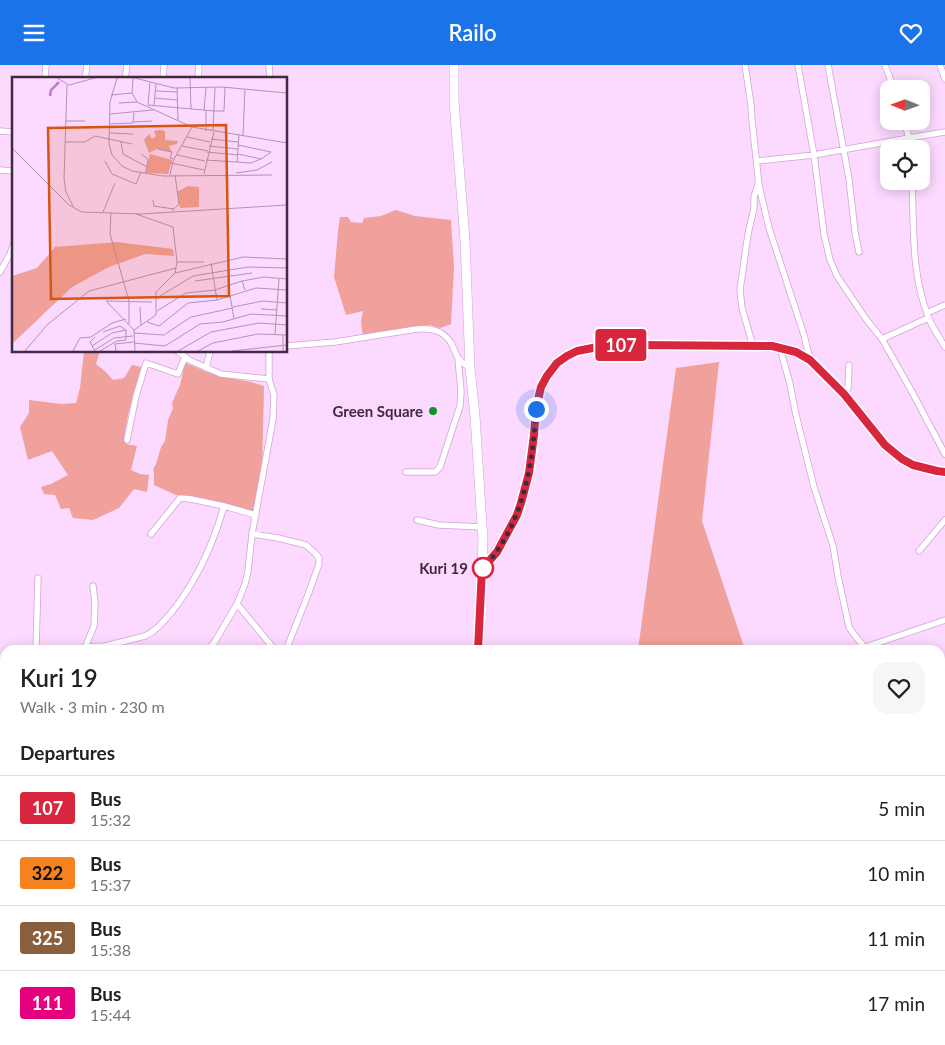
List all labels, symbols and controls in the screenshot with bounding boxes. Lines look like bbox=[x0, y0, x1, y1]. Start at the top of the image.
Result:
icon: menu bbox=[20, 19, 48, 47]
text: Railo bbox=[448, 19, 497, 46]
icon: heart bbox=[897, 19, 925, 47]
inset map bbox=[12, 77, 288, 353]
north arrow bbox=[880, 80, 930, 130]
map controls bbox=[880, 80, 930, 190]
button: locate bbox=[880, 140, 930, 190]
line badge: 107 bbox=[592, 329, 650, 361]
text: 107 bbox=[605, 334, 637, 356]
your location bbox=[524, 397, 549, 422]
place label: Green Square bbox=[333, 402, 423, 420]
marker: Green Square bbox=[427, 405, 439, 417]
marker: Kuri 19 bbox=[472, 557, 494, 579]
place label: Kuri 19 bbox=[419, 559, 468, 577]
button: heart bbox=[873, 662, 925, 714]
text: Kuri 19 bbox=[20, 663, 98, 692]
text: Walk · 3 min · 230 m bbox=[20, 697, 165, 716]
text: Departures bbox=[20, 741, 115, 764]
text: Bus bbox=[90, 787, 121, 810]
text: 107 bbox=[32, 797, 63, 819]
text: 5 min bbox=[878, 797, 925, 820]
text: 15:32 bbox=[90, 810, 131, 829]
text: Bus bbox=[90, 852, 121, 875]
text: 322 bbox=[32, 862, 63, 884]
text: 10 min bbox=[867, 862, 925, 885]
text: 15:37 bbox=[90, 875, 131, 894]
text: Bus bbox=[90, 917, 121, 940]
text: 325 bbox=[32, 927, 63, 949]
text: 11 min bbox=[867, 927, 925, 950]
text: 15:38 bbox=[90, 940, 131, 959]
text: Bus bbox=[90, 982, 121, 1005]
text: 111 bbox=[32, 992, 63, 1014]
text: 17 min bbox=[867, 992, 925, 1015]
text: 15:44 bbox=[90, 1005, 131, 1024]

